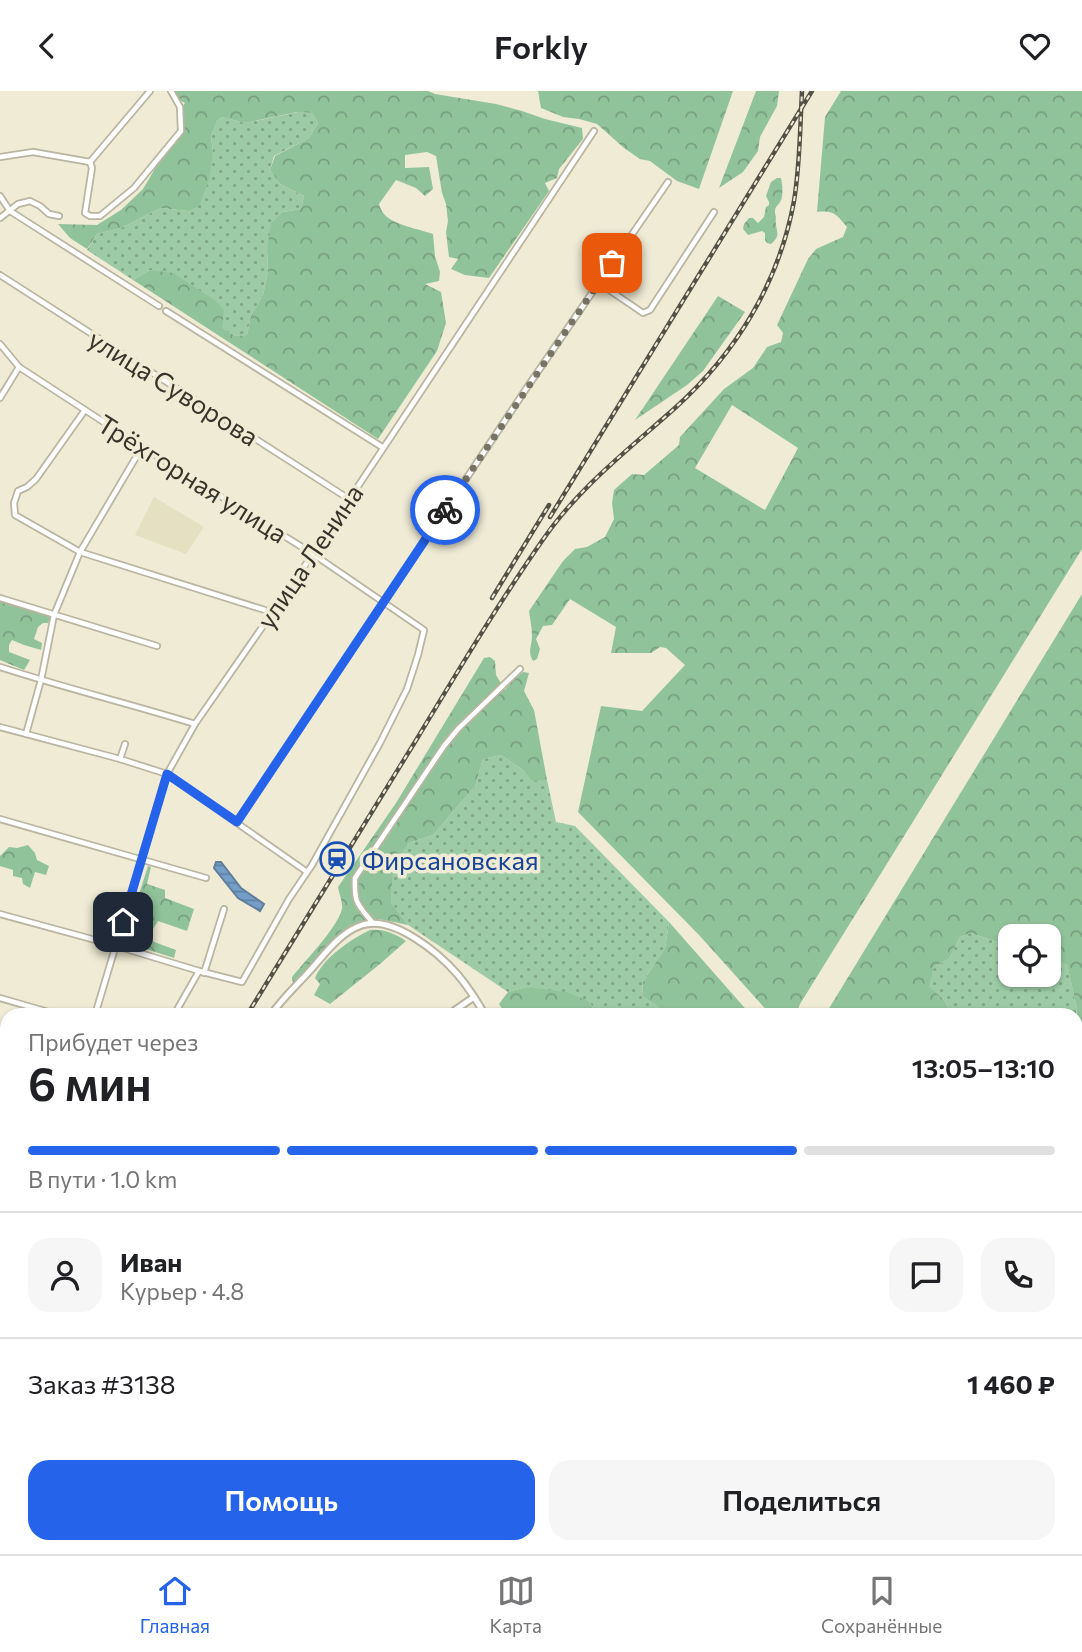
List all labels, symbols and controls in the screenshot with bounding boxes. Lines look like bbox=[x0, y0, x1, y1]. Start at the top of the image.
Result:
text: Forkly bbox=[494, 26, 588, 66]
icon: back bbox=[28, 27, 66, 65]
icon: heart bbox=[1016, 27, 1054, 65]
pin bbox=[582, 233, 642, 293]
icon: bag bbox=[593, 244, 631, 282]
street label: улица Суворова bbox=[83, 322, 265, 452]
street label: Трёхгорная улица bbox=[93, 407, 293, 549]
courier bbox=[410, 475, 480, 545]
street label: улица Ленина bbox=[249, 478, 369, 634]
icon: bike bbox=[426, 491, 464, 529]
station icon: Фирсановская bbox=[318, 840, 356, 878]
place label: Фирсановская bbox=[362, 844, 539, 875]
pin bbox=[93, 892, 153, 952]
icon: home bbox=[104, 903, 142, 941]
map controls bbox=[998, 924, 1061, 987]
button: locate bbox=[998, 924, 1061, 987]
text: Прибудет через bbox=[28, 1028, 198, 1056]
text: 13:05–13:10 bbox=[912, 1052, 1055, 1083]
text: 6 мин bbox=[28, 1054, 152, 1110]
text: В пути · 1.0 km bbox=[28, 1165, 177, 1193]
button: person bbox=[28, 1238, 102, 1312]
button: chat bbox=[889, 1238, 963, 1312]
button: phone bbox=[981, 1238, 1055, 1312]
text: Иван bbox=[120, 1246, 182, 1277]
text: Курьер · 4.8 bbox=[120, 1277, 244, 1305]
text: Заказ #3138 bbox=[28, 1368, 176, 1399]
text: 1 460 ₽ bbox=[967, 1368, 1055, 1399]
button: Помощь bbox=[28, 1460, 535, 1540]
button: Поделиться bbox=[549, 1460, 1055, 1540]
tab: Главная bbox=[140, 1572, 210, 1637]
tab: Карта bbox=[489, 1572, 542, 1637]
tab: Сохранённые bbox=[821, 1572, 942, 1637]

